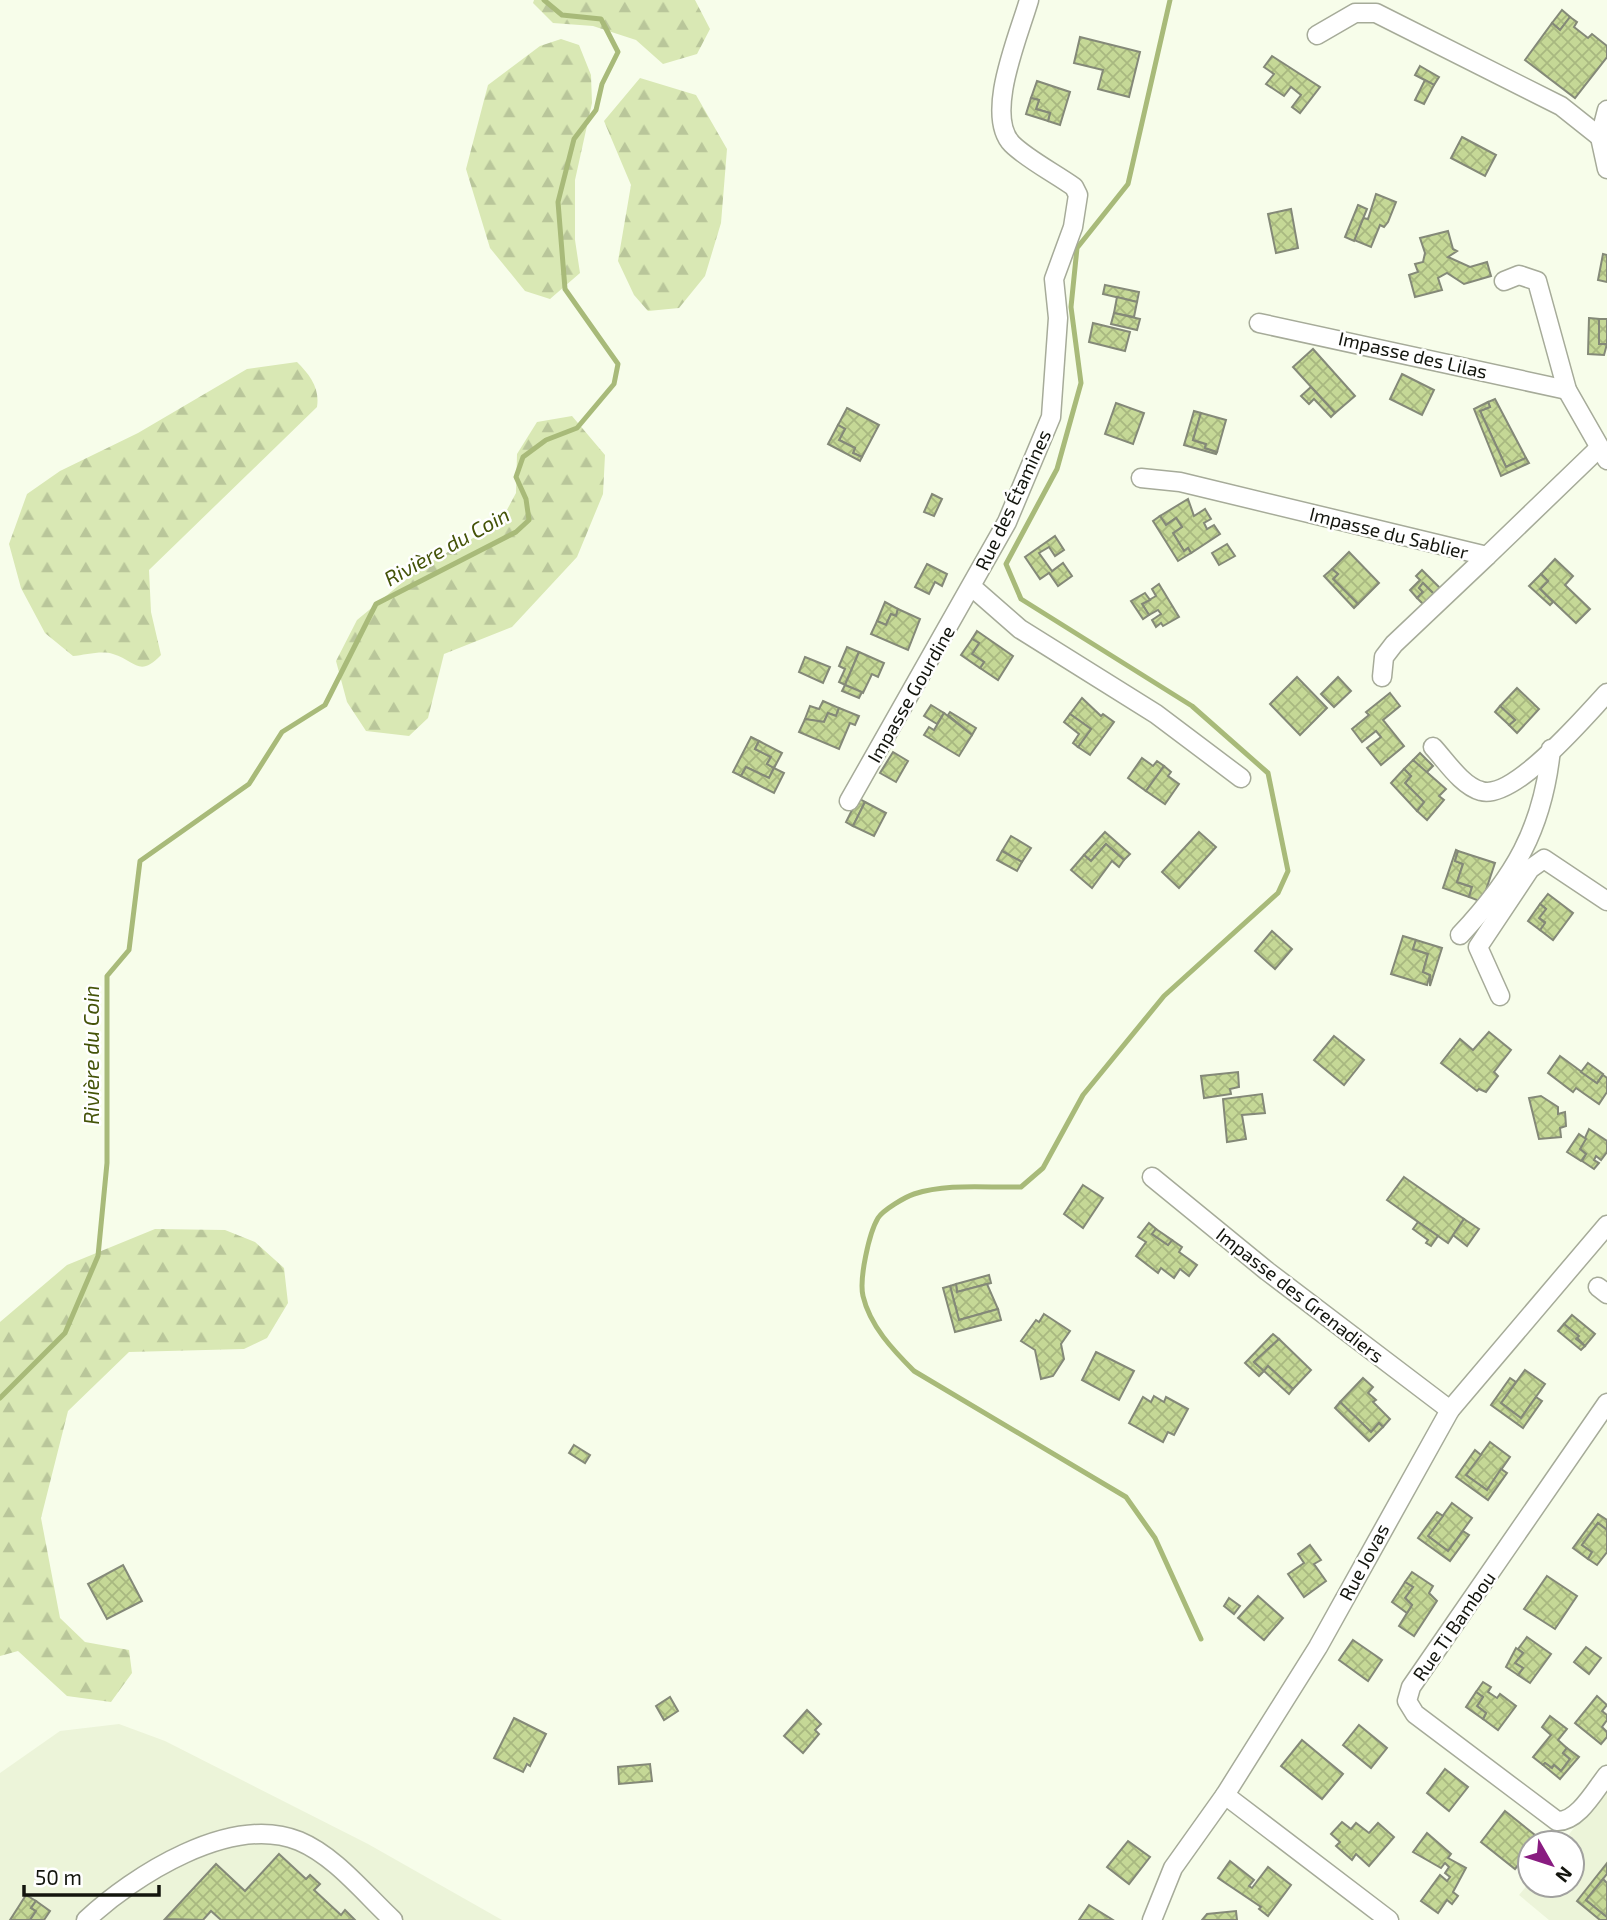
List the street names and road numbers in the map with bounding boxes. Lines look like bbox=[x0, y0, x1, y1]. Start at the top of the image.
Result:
street label: Impasse des Lilas bbox=[1336, 326, 1490, 383]
street label: Rue des Étamines bbox=[970, 426, 1055, 574]
street label: Impasse du Sablier bbox=[1307, 502, 1471, 563]
street label: Impasse Gourdine bbox=[862, 621, 959, 766]
street label: Impasse des Grenadiers bbox=[1212, 1222, 1388, 1367]
street label: Rue Jovas bbox=[1334, 1519, 1393, 1604]
street label: Rue Ti Bambou bbox=[1407, 1567, 1500, 1685]

